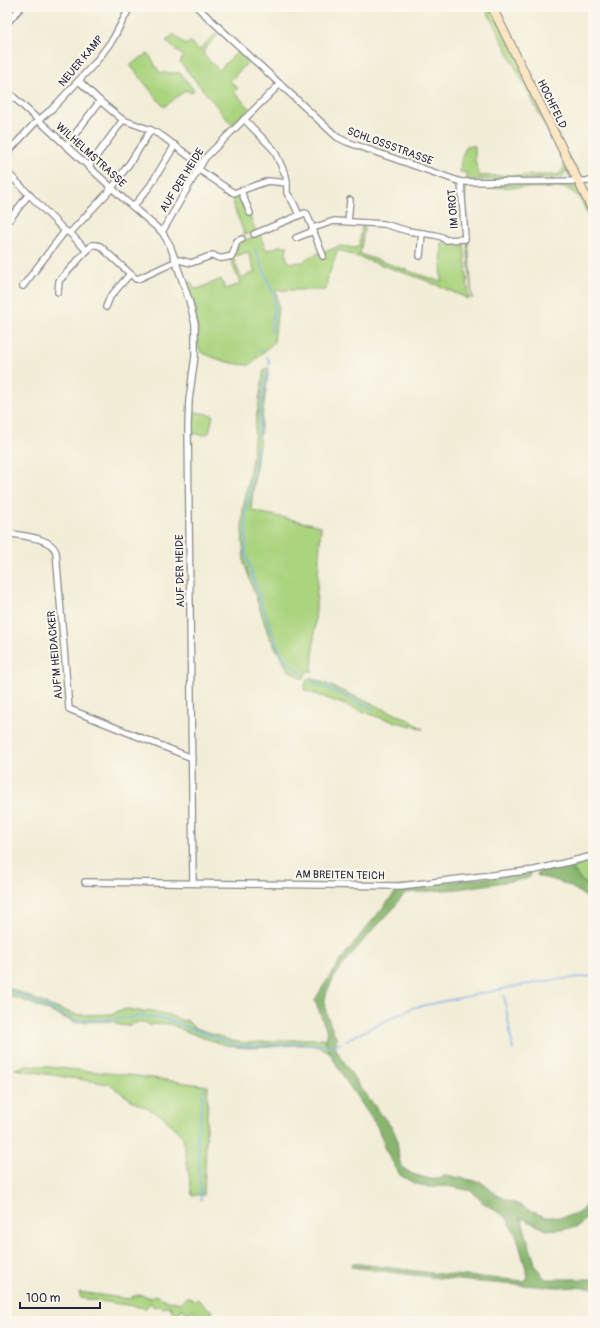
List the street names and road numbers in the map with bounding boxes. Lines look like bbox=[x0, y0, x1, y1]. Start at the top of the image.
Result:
street label: NEUER KAMP bbox=[56, 33, 106, 89]
street label: HOCHFELD bbox=[535, 77, 570, 131]
street label: WILHELMSTRASSE bbox=[53, 120, 129, 190]
street label: SCHLOSSSTRASSE bbox=[345, 124, 435, 168]
street label: AUF DER HEIDE bbox=[157, 145, 207, 214]
street label: IM OROT bbox=[445, 189, 461, 229]
street label: AUF DER HEIDE bbox=[173, 534, 187, 608]
street label: AUF'M HEIDACKER bbox=[45, 610, 65, 700]
street label: AM BREITEN TEICH bbox=[295, 868, 385, 882]

